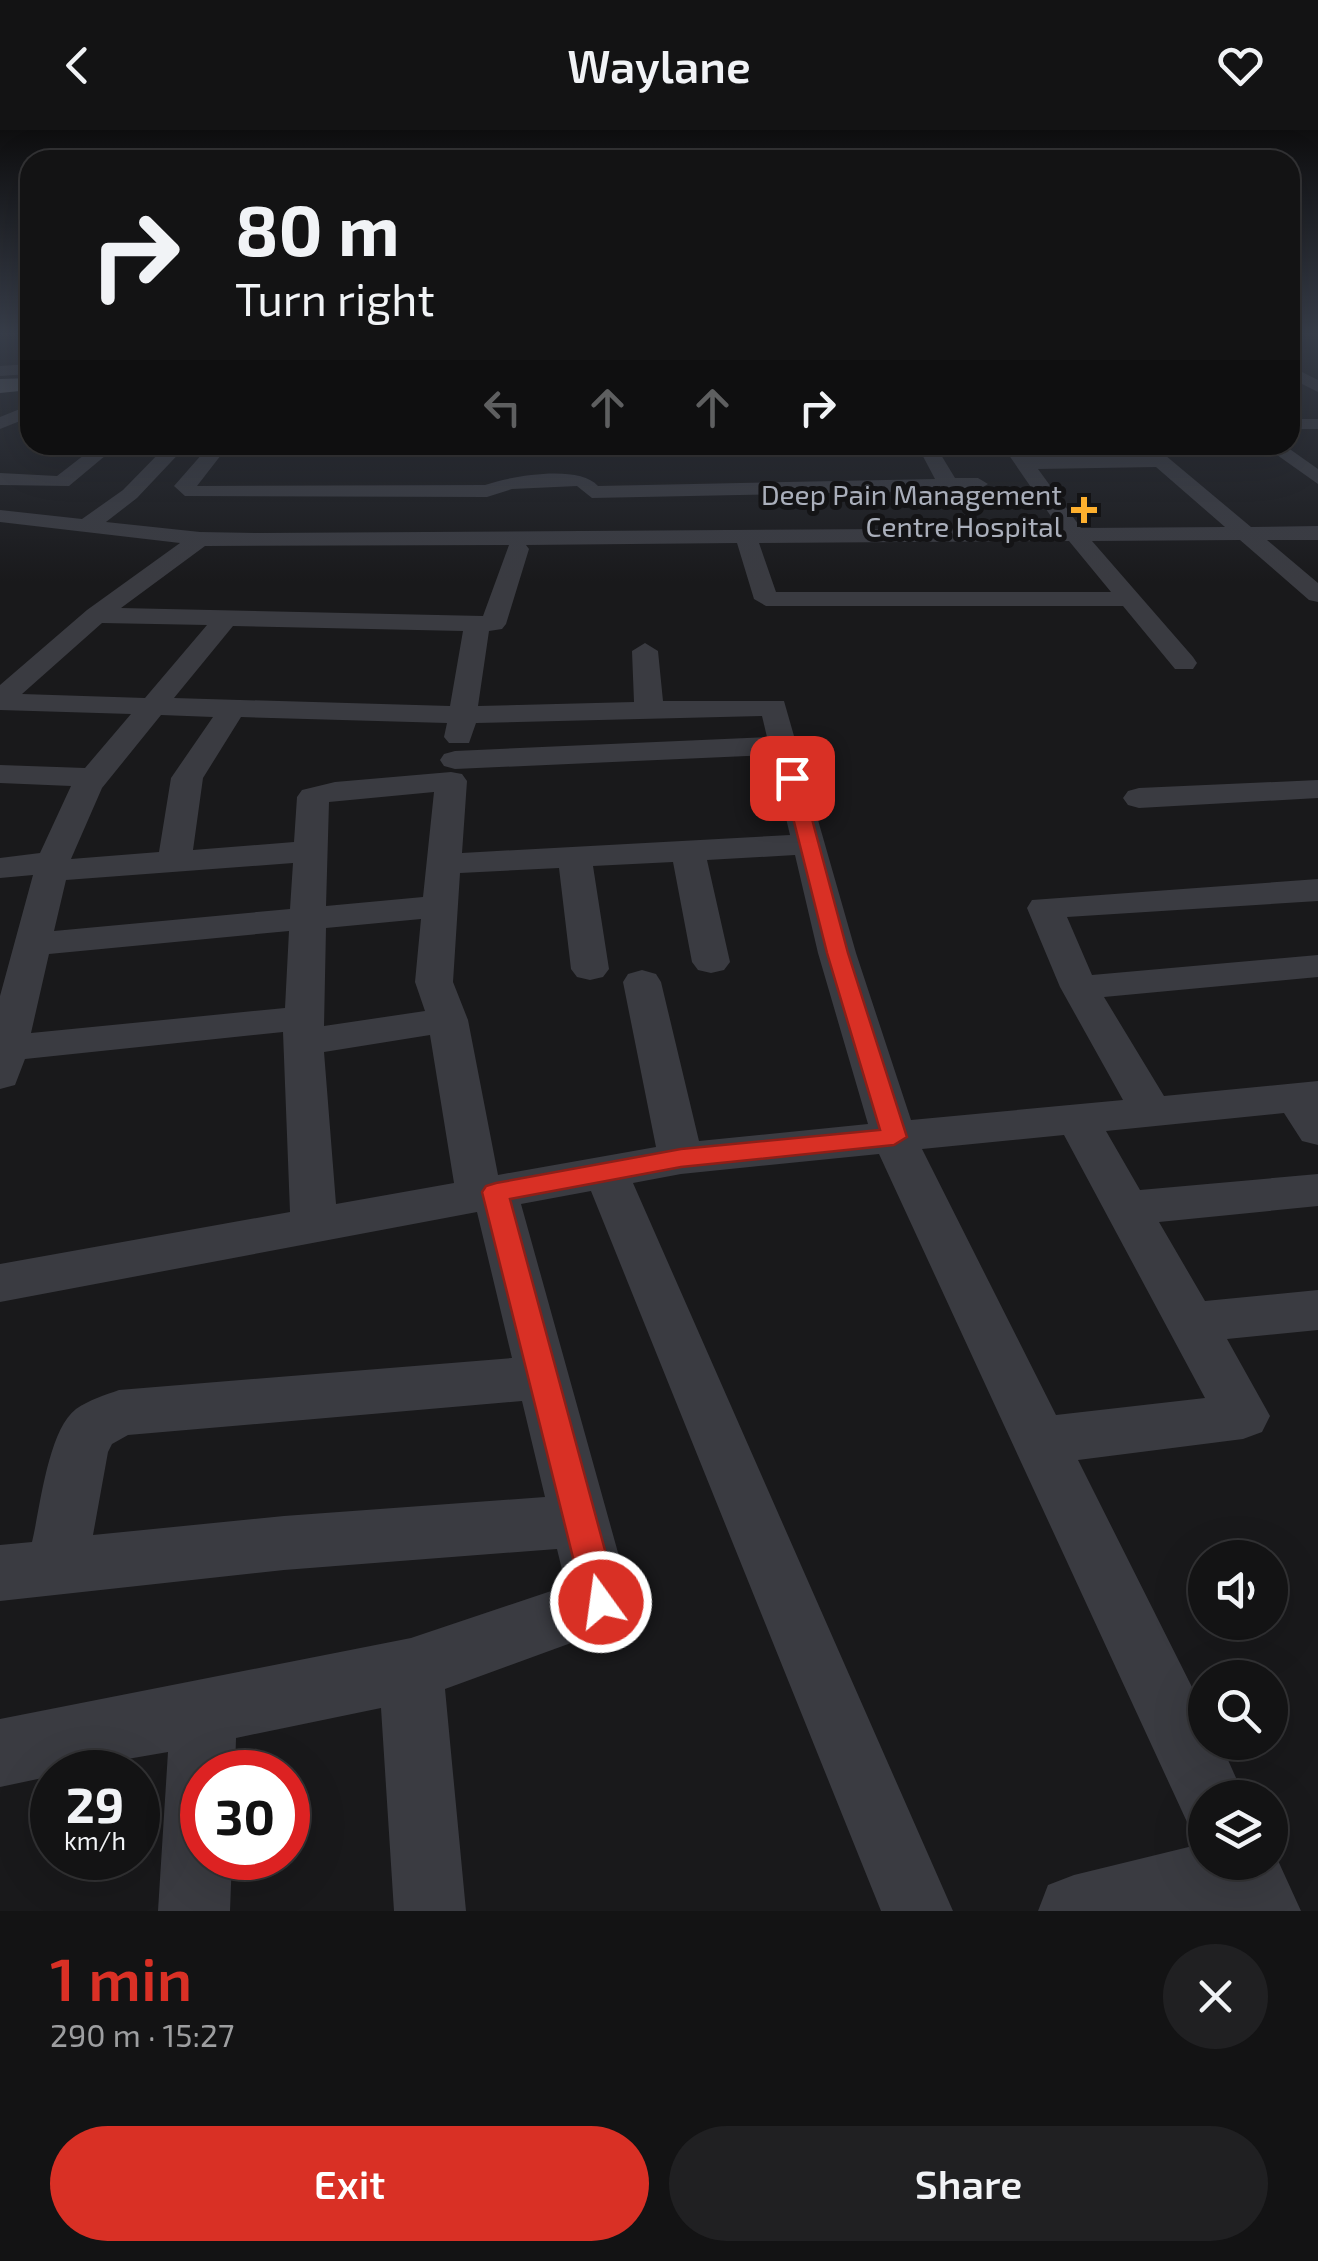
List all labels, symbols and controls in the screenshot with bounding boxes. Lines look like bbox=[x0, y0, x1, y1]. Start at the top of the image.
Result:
icon: back bbox=[50, 38, 105, 93]
text: Waylane bbox=[567, 38, 751, 92]
icon: heart bbox=[1213, 38, 1268, 93]
text: 80 m bbox=[235, 186, 400, 270]
icon: right bbox=[70, 190, 200, 320]
text: Turn right bbox=[235, 271, 435, 325]
icon: left bbox=[475, 380, 530, 435]
icon: ahead bbox=[580, 380, 635, 435]
icon: ahead bbox=[685, 380, 740, 435]
icon: right bbox=[790, 380, 845, 435]
place label: Deep Pain Management Centre Hospital bbox=[761, 477, 1063, 543]
marker: Deep Pain Management Centre Hospital bbox=[1071, 497, 1097, 523]
pin bbox=[750, 736, 835, 821]
icon: arrive bbox=[765, 751, 820, 806]
map controls bbox=[1188, 1540, 1288, 1880]
button: sound bbox=[1188, 1540, 1288, 1640]
position arrow bbox=[549, 1550, 653, 1654]
button: search bbox=[1188, 1660, 1288, 1760]
speed limit sign: 30 bbox=[180, 1750, 310, 1880]
text: 29 bbox=[66, 1773, 124, 1833]
button: layers bbox=[1188, 1780, 1288, 1880]
text: km/h bbox=[64, 1825, 126, 1855]
text: 1 min bbox=[50, 1941, 192, 2013]
button: close bbox=[1163, 1944, 1268, 2049]
text: 290 m · 15:27 bbox=[50, 2015, 234, 2053]
button: Exit bbox=[50, 2126, 649, 2241]
button: Share bbox=[669, 2126, 1268, 2241]

